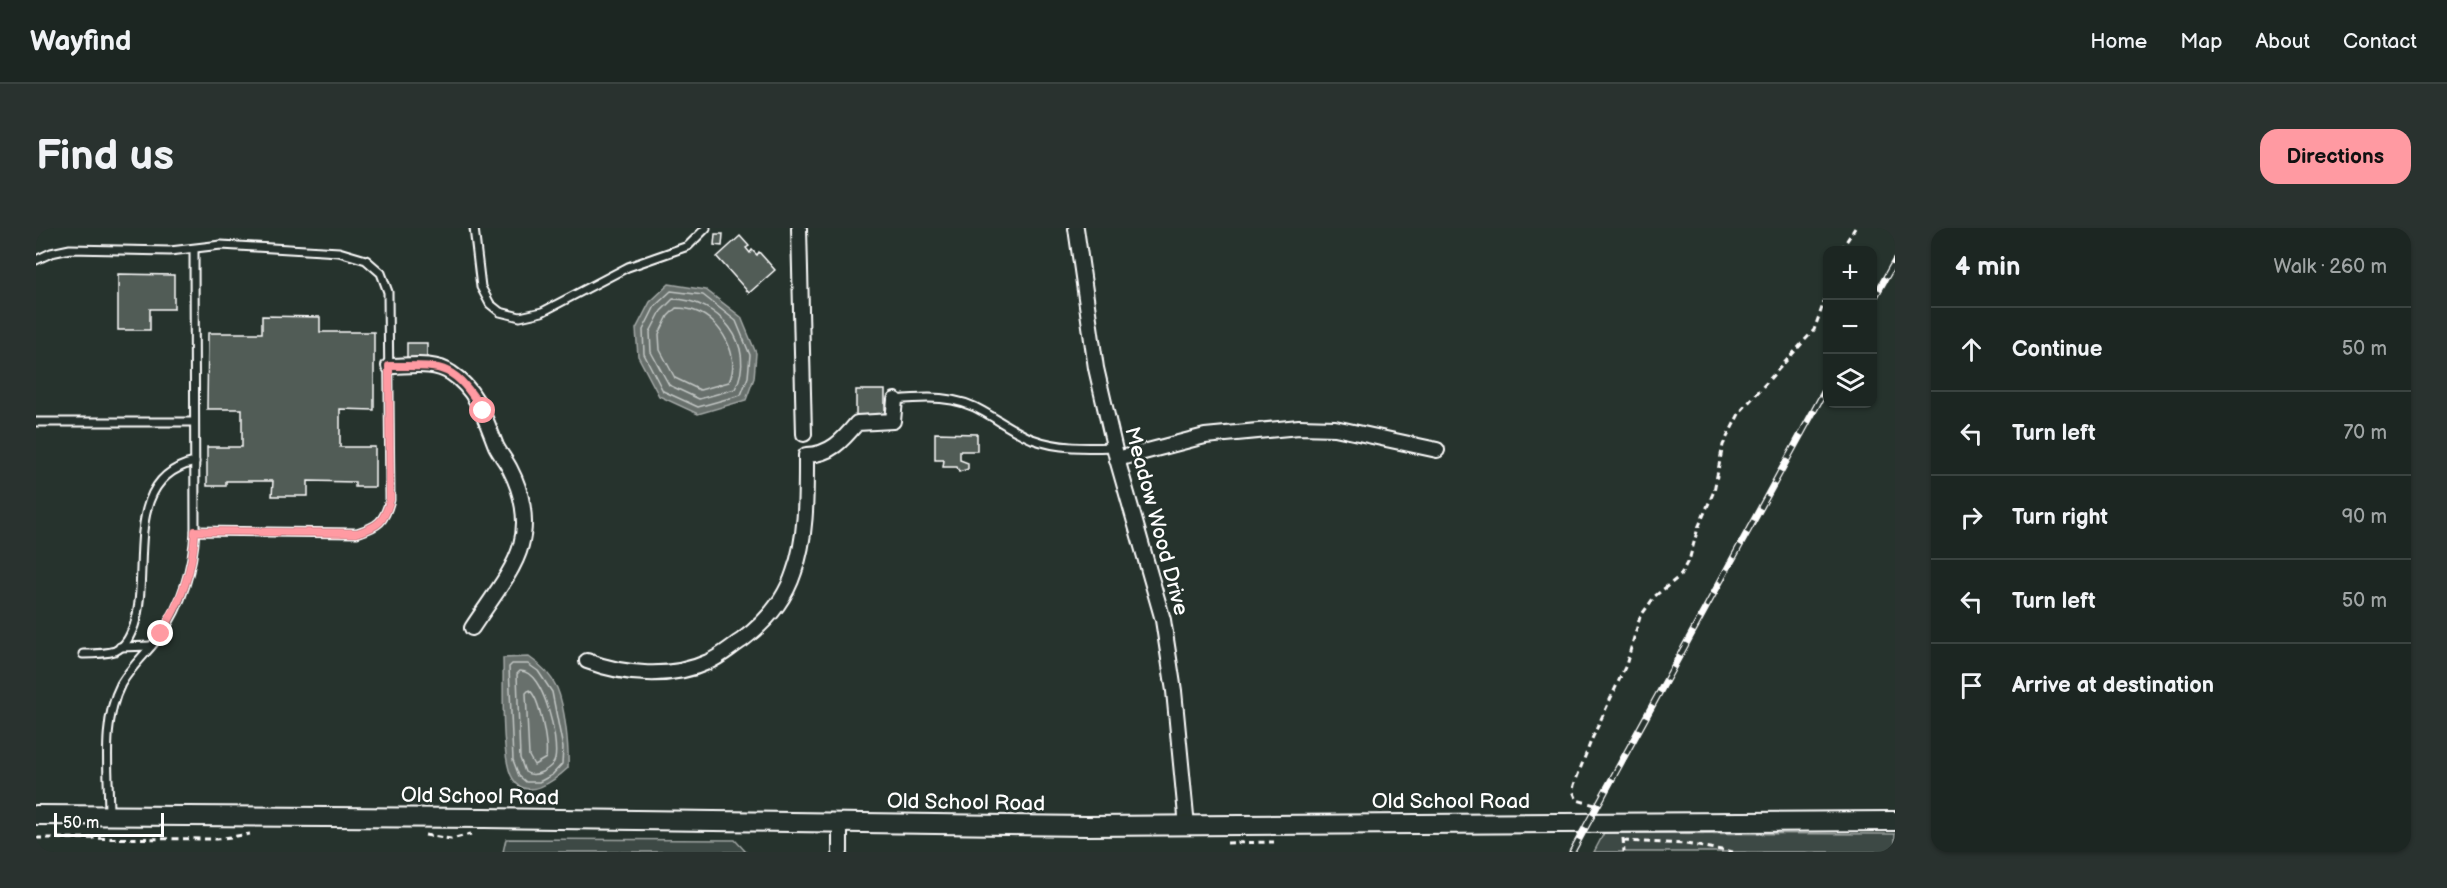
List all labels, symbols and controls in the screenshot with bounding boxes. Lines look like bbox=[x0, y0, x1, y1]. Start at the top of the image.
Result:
text: Wayfind bbox=[30, 25, 131, 58]
text: Home bbox=[2090, 29, 2147, 54]
text: Map bbox=[2180, 29, 2222, 54]
text: About bbox=[2255, 29, 2310, 54]
text: Contact bbox=[2343, 29, 2417, 54]
button: Directions bbox=[2260, 129, 2411, 184]
text: Find us bbox=[36, 131, 174, 182]
map controls bbox=[1823, 246, 1877, 408]
button: + bbox=[1823, 246, 1877, 300]
text: 4 min bbox=[1955, 252, 2020, 283]
text: Walk · 260 m bbox=[2274, 255, 2387, 279]
button: − bbox=[1823, 300, 1877, 354]
icon: ahead bbox=[1955, 333, 1988, 366]
text: Continue bbox=[2012, 336, 2102, 363]
text: 50 m bbox=[2342, 337, 2387, 361]
button: layers bbox=[1823, 354, 1877, 408]
route start bbox=[469, 397, 495, 423]
icon: left bbox=[1955, 417, 1988, 450]
text: Turn left bbox=[2012, 420, 2096, 447]
text: 70 m bbox=[2343, 421, 2387, 445]
street label: Meadow Wood Drive bbox=[1119, 424, 1194, 618]
icon: right bbox=[1955, 501, 1988, 534]
text: Turn right bbox=[2012, 504, 2108, 531]
text: 90 m bbox=[2342, 505, 2387, 529]
icon: left bbox=[1955, 585, 1988, 618]
text: Turn left bbox=[2012, 588, 2096, 615]
text: 50 m bbox=[2342, 589, 2387, 613]
route end bbox=[147, 620, 173, 646]
icon: arrive bbox=[1955, 669, 1988, 702]
text: Arrive at destination bbox=[2012, 672, 2214, 699]
street label: Old School Road bbox=[401, 783, 559, 810]
street label: Old School Road bbox=[887, 789, 1045, 816]
street label: Old School Road bbox=[1372, 789, 1530, 814]
scale bar bbox=[54, 810, 164, 838]
text: 50 m bbox=[63, 814, 99, 833]

